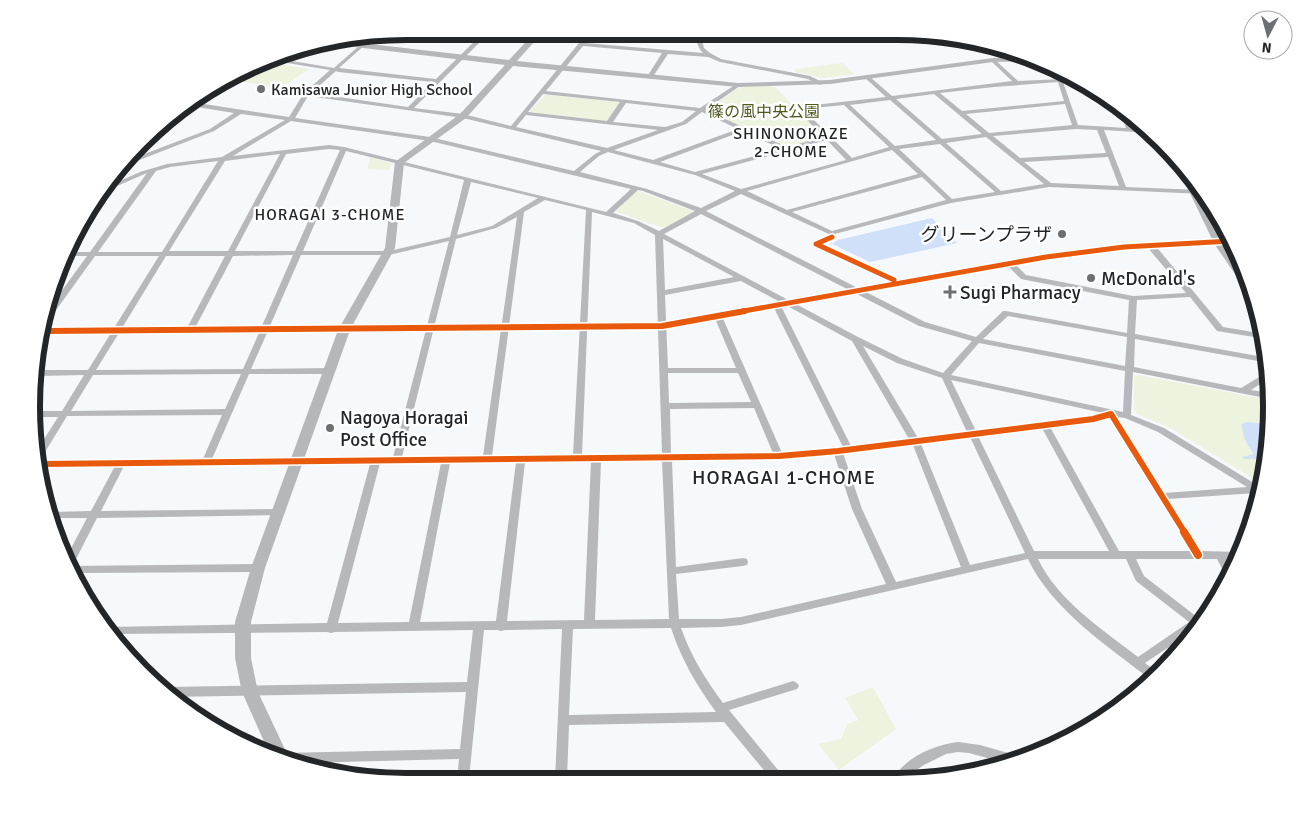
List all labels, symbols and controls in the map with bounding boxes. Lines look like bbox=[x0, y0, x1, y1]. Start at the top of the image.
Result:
north arrow bbox=[1243, 10, 1293, 60]
text: N bbox=[1261, 38, 1272, 56]
place label: Kamisawa Junior High School bbox=[271, 80, 473, 100]
marker: Kamisawa Junior High School bbox=[255, 83, 267, 95]
park label: 篠の風中央公園 bbox=[708, 102, 820, 122]
district label: SHINONOKAZE 2-CHOME bbox=[733, 124, 849, 162]
district label: HORAGAI 3-CHOME bbox=[255, 205, 406, 225]
place label: グリーンプラザ bbox=[921, 223, 1052, 247]
marker: グリーンプラザ bbox=[1056, 228, 1068, 240]
place label: McDonald's bbox=[1101, 267, 1195, 291]
marker: McDonald's bbox=[1085, 272, 1097, 284]
place label: Sugi Pharmacy bbox=[960, 281, 1081, 305]
marker: Sugi Pharmacy bbox=[944, 286, 956, 298]
place label: Nagoya Horagai Post Office bbox=[340, 406, 469, 452]
marker: Nagoya Horagai Post Office bbox=[324, 422, 336, 434]
district label: HORAGAI 1-CHOME bbox=[692, 465, 876, 490]

